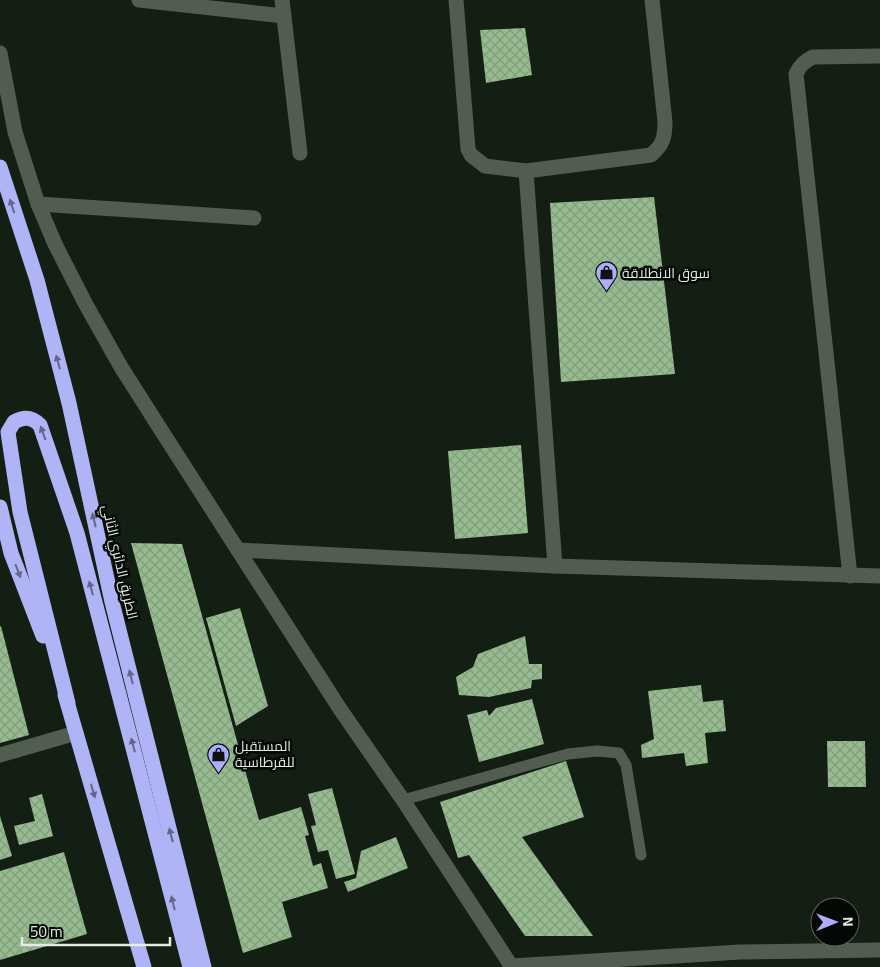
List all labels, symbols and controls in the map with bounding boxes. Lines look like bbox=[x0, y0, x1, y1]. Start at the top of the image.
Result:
one-way arrow bbox=[8, 198, 16, 213]
place label: سوق الانطلاقة bbox=[622, 260, 710, 286]
shop icon: سوق الانطلاقة bbox=[594, 261, 618, 292]
one-way arrow bbox=[54, 354, 62, 369]
one-way arrow bbox=[39, 426, 46, 441]
street label: الطريق الدائري الثاني bbox=[94, 502, 146, 622]
one-way arrow bbox=[90, 513, 98, 528]
one-way arrow bbox=[14, 564, 22, 579]
one-way arrow bbox=[87, 581, 95, 596]
one-way arrow bbox=[127, 670, 135, 685]
place label: المستقبل للقرطاسية bbox=[235, 733, 295, 775]
one-way arrow bbox=[129, 738, 137, 753]
shop icon: المستقبل للقرطاسية bbox=[207, 742, 231, 773]
one-way arrow bbox=[89, 784, 97, 799]
one-way arrow bbox=[166, 827, 174, 842]
one-way arrow bbox=[169, 895, 177, 910]
north arrow bbox=[810, 897, 860, 947]
scale bar bbox=[22, 914, 170, 946]
text: 50 m bbox=[30, 917, 63, 946]
text: N bbox=[835, 917, 861, 927]

